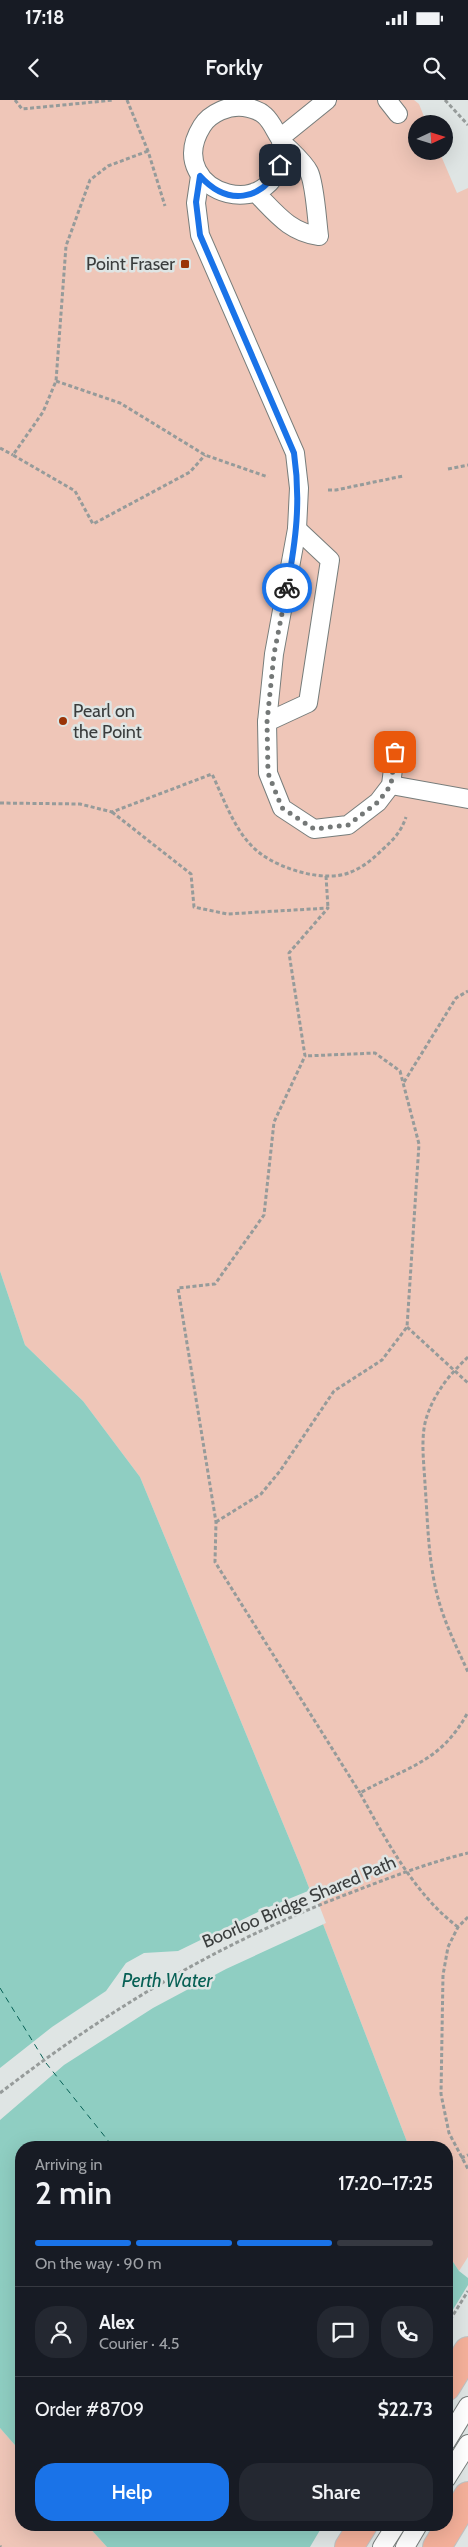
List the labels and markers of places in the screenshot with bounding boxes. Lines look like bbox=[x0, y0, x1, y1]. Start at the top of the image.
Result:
pin bbox=[259, 144, 301, 186]
place label: Point Fraser bbox=[86, 253, 175, 275]
marker: Point Fraser bbox=[179, 258, 191, 270]
place label: Pearl on the Point bbox=[73, 700, 142, 743]
marker: Pearl on the Point bbox=[57, 715, 69, 727]
pin bbox=[374, 731, 416, 773]

